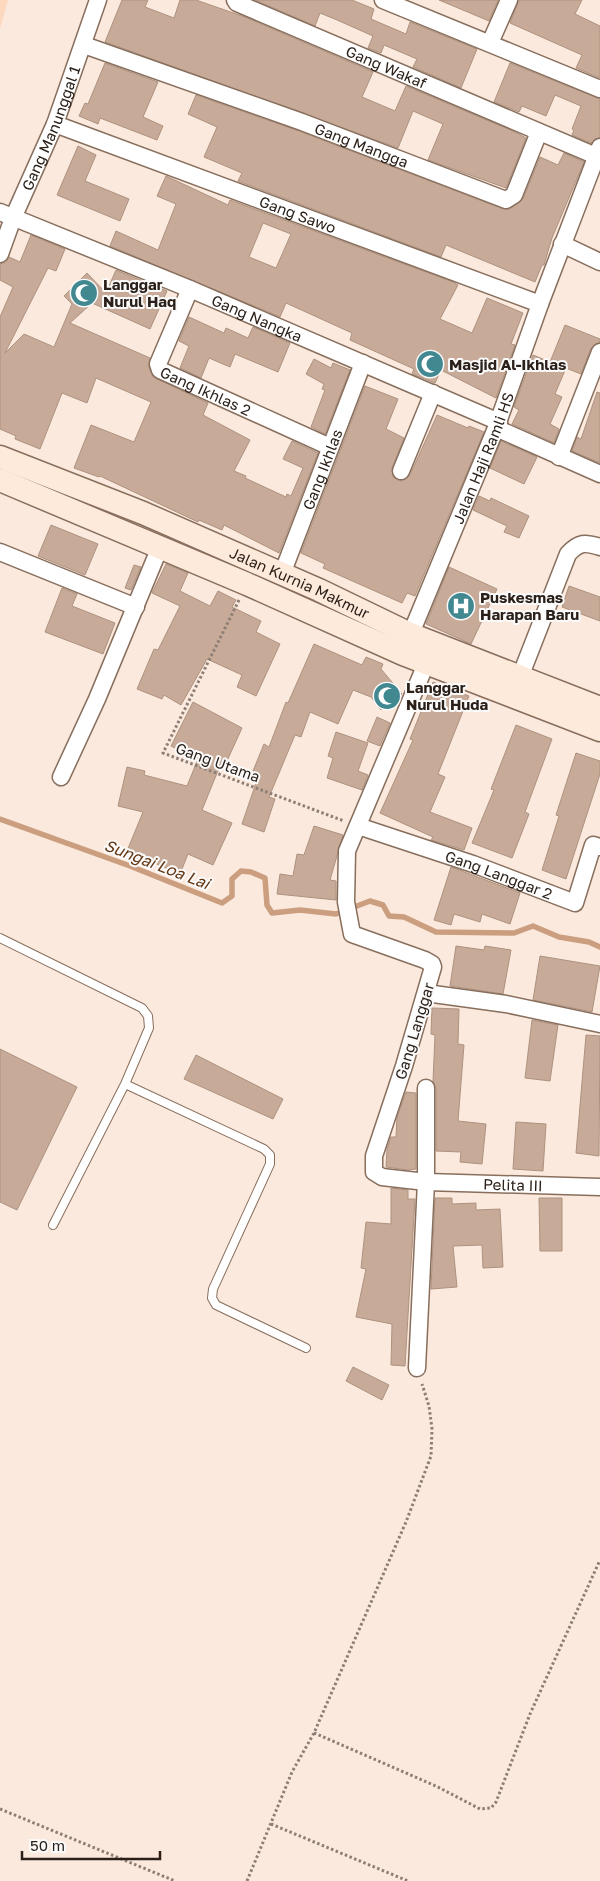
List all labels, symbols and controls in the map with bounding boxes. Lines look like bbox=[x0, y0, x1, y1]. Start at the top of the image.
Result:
street label: Gang Wakaf bbox=[343, 42, 430, 92]
street label: Gang Manunggal 1 bbox=[18, 63, 84, 193]
street label: Gang Mangga bbox=[312, 119, 411, 171]
street label: Gang Sawo bbox=[257, 192, 339, 237]
place label: Langgar Nurul Haq bbox=[103, 275, 176, 310]
mosque icon: Langgar Nurul Haq bbox=[69, 278, 99, 308]
street label: Gang Nangka bbox=[209, 291, 305, 345]
mosque icon: Masjid Al-Ikhlas bbox=[415, 349, 445, 379]
place label: Masjid Al-Ikhlas bbox=[449, 355, 566, 373]
street label: Gang Ikhlas 2 bbox=[158, 362, 254, 419]
street label: Jalan Haji Ramli HS bbox=[448, 390, 517, 526]
street label: Gang Ikhlas bbox=[299, 427, 346, 512]
street label: Jalan Kurnia Makmur bbox=[227, 543, 373, 622]
place label: Puskesmas Harapan Baru bbox=[480, 588, 579, 623]
hospital icon: Puskesmas Harapan Baru bbox=[446, 591, 476, 621]
place label: Langgar Nurul Huda bbox=[406, 678, 488, 713]
mosque icon: Langgar Nurul Huda bbox=[372, 681, 402, 711]
street label: Gang Utama bbox=[173, 738, 263, 786]
water label: Sungai Loa Lai bbox=[102, 835, 214, 894]
street label: Gang Langgar 2 bbox=[443, 846, 555, 903]
street label: Gang Langgar bbox=[391, 980, 437, 1082]
street label: Pelita III bbox=[483, 1175, 543, 1194]
scale bar bbox=[22, 1828, 160, 1860]
text: 50 m bbox=[30, 1836, 65, 1854]

